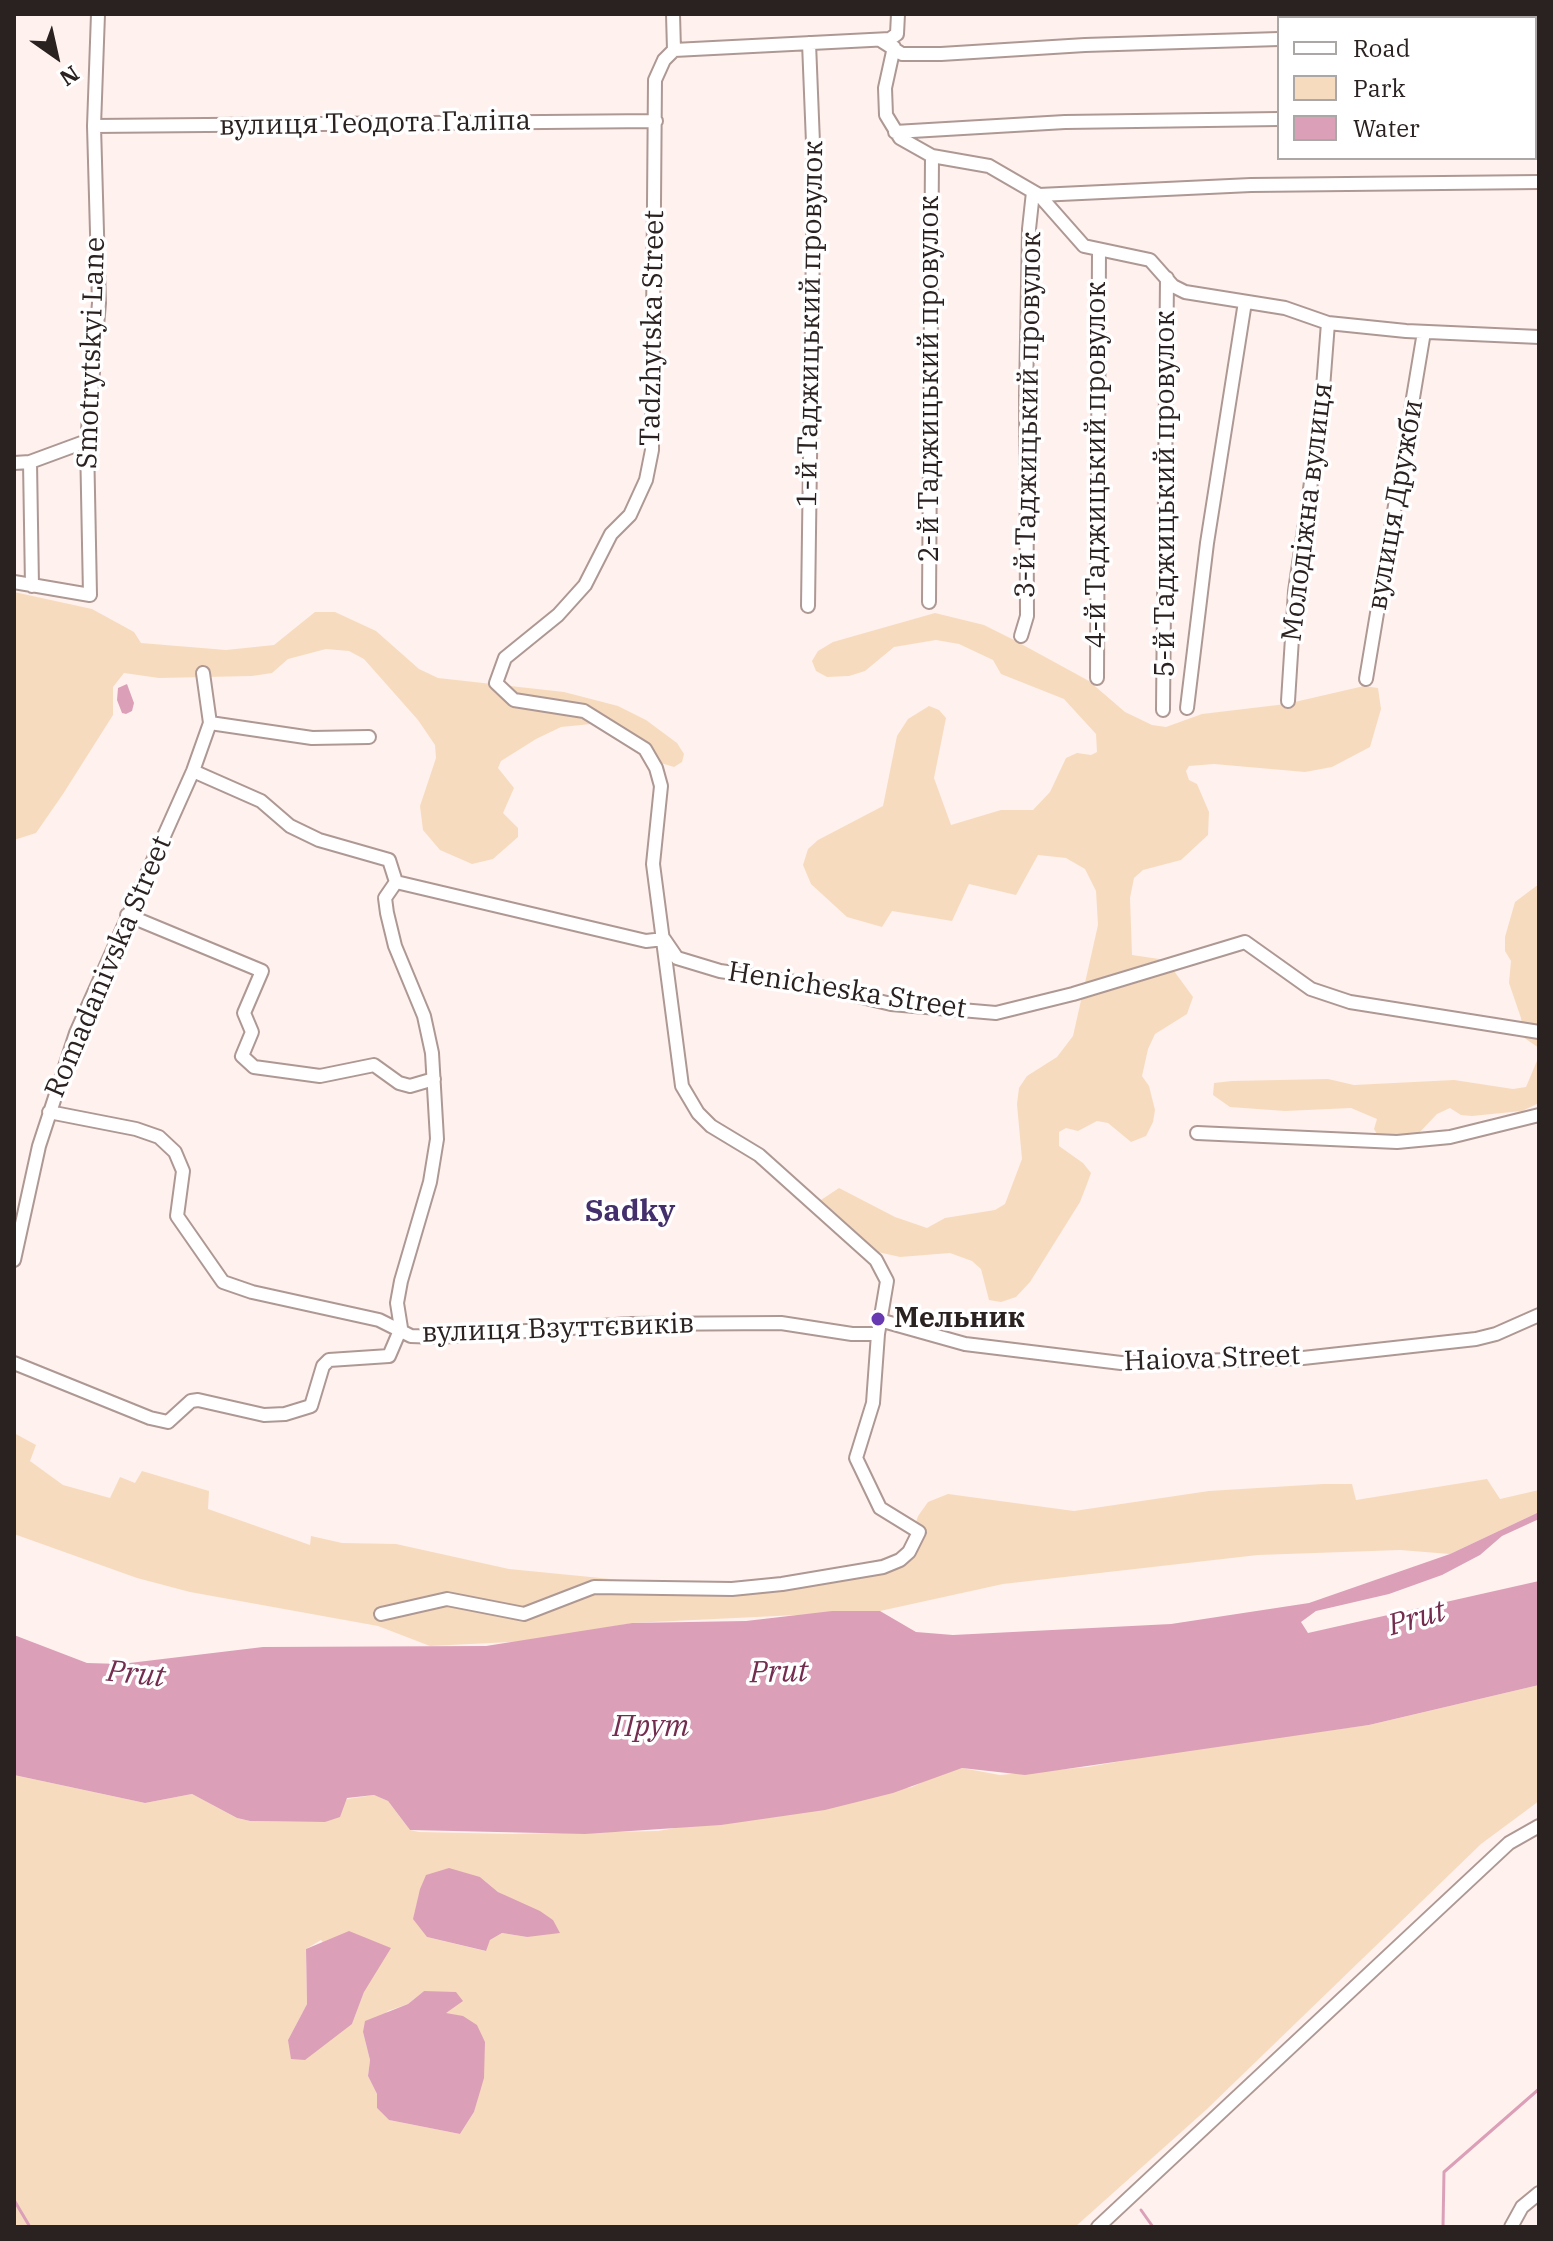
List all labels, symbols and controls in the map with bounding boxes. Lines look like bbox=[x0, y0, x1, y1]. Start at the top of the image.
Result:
north arrow bbox=[16, 16, 96, 96]
legend bbox=[1277, 16, 1537, 160]
text: Road bbox=[1353, 32, 1410, 64]
text: N bbox=[54, 59, 85, 93]
text: Park bbox=[1353, 72, 1405, 104]
street label: вулиця Теодота Галіпа bbox=[219, 104, 531, 144]
text: Water bbox=[1353, 112, 1420, 144]
street label: 1-й Таджицький провулок bbox=[791, 140, 831, 508]
street label: 2-й Таджицький провулок bbox=[913, 196, 947, 562]
street label: Tadzhytska Street bbox=[634, 210, 672, 446]
street label: 3-й Таджицький провулок bbox=[1009, 231, 1049, 599]
street label: Smotrytskyi Lane bbox=[71, 236, 113, 470]
street label: 4-й Таджицький провулок bbox=[1080, 282, 1114, 648]
street label: 5-й Таджицький провулок bbox=[1149, 311, 1183, 677]
street label: Молодіжна вулиця bbox=[1275, 381, 1341, 643]
street label: вулиця Дружби bbox=[1361, 397, 1431, 613]
street label: Romadanivska Street bbox=[39, 831, 179, 1103]
street label: Henicheska Street bbox=[725, 956, 969, 1026]
district label: Sadky bbox=[585, 1194, 675, 1230]
place label: Мельник bbox=[894, 1302, 1025, 1336]
street label: вулиця Взуттєвиків bbox=[421, 1307, 695, 1351]
marker: Мельник bbox=[869, 1310, 887, 1328]
street label: Haiova Street bbox=[1123, 1339, 1301, 1379]
water label: Prut bbox=[1384, 1594, 1450, 1644]
water label: Prut bbox=[105, 1654, 167, 1696]
water label: Prut bbox=[750, 1654, 808, 1692]
water label: Прут bbox=[613, 1709, 689, 1745]

